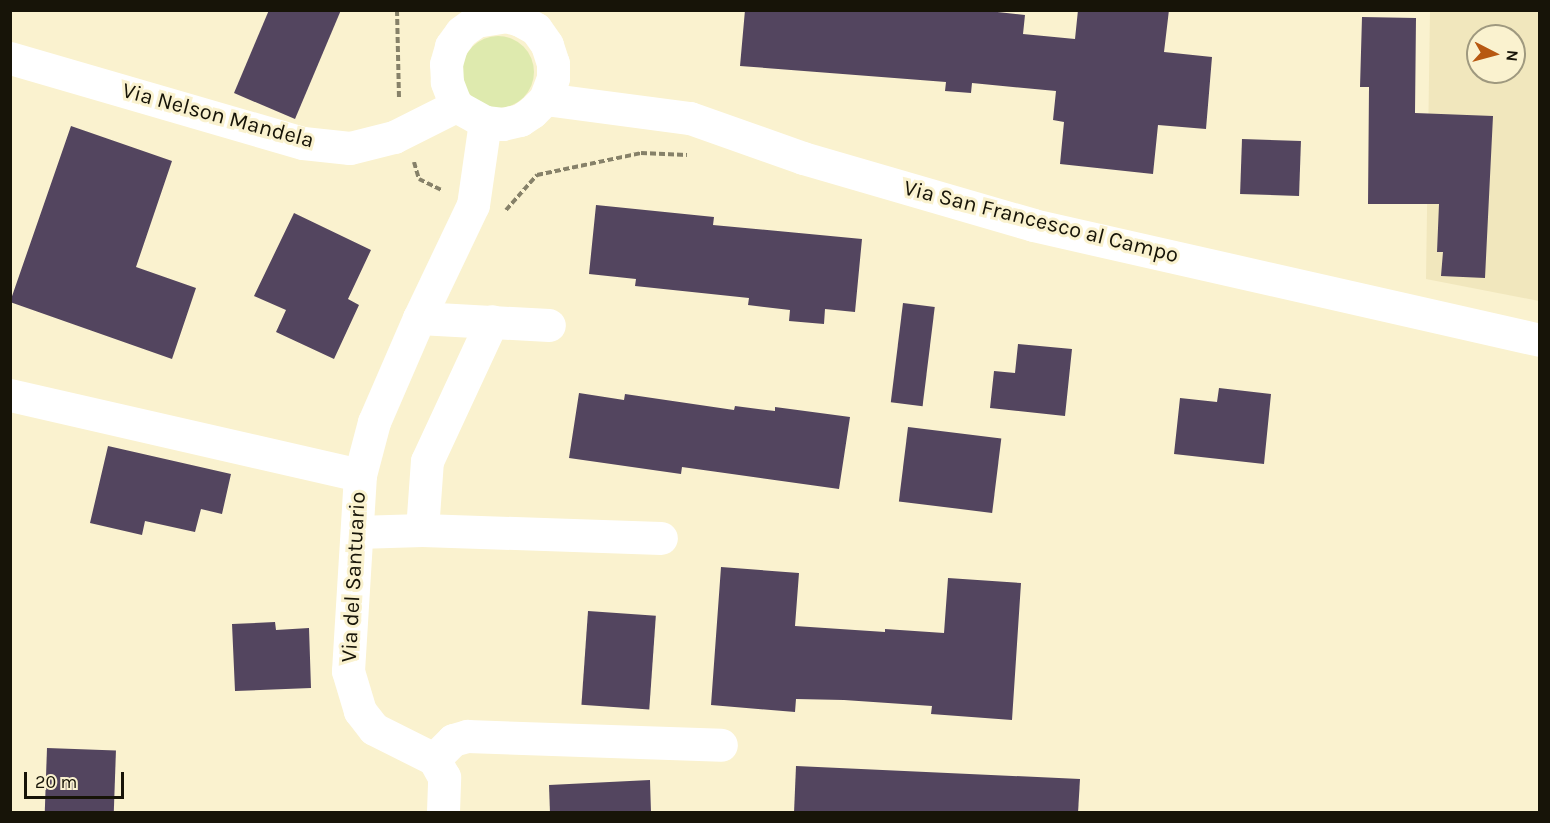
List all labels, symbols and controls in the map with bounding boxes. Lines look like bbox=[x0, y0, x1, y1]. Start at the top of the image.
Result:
north arrow bbox=[1466, 24, 1526, 84]
text: N bbox=[1502, 49, 1522, 62]
street label: Via Nelson Mandela bbox=[119, 78, 317, 154]
street label: Via San Francesco al Campo bbox=[901, 175, 1181, 269]
street label: Via del Santuario bbox=[336, 491, 372, 663]
scale bar bbox=[27, 760, 128, 798]
text: 20 m bbox=[35, 771, 77, 793]

